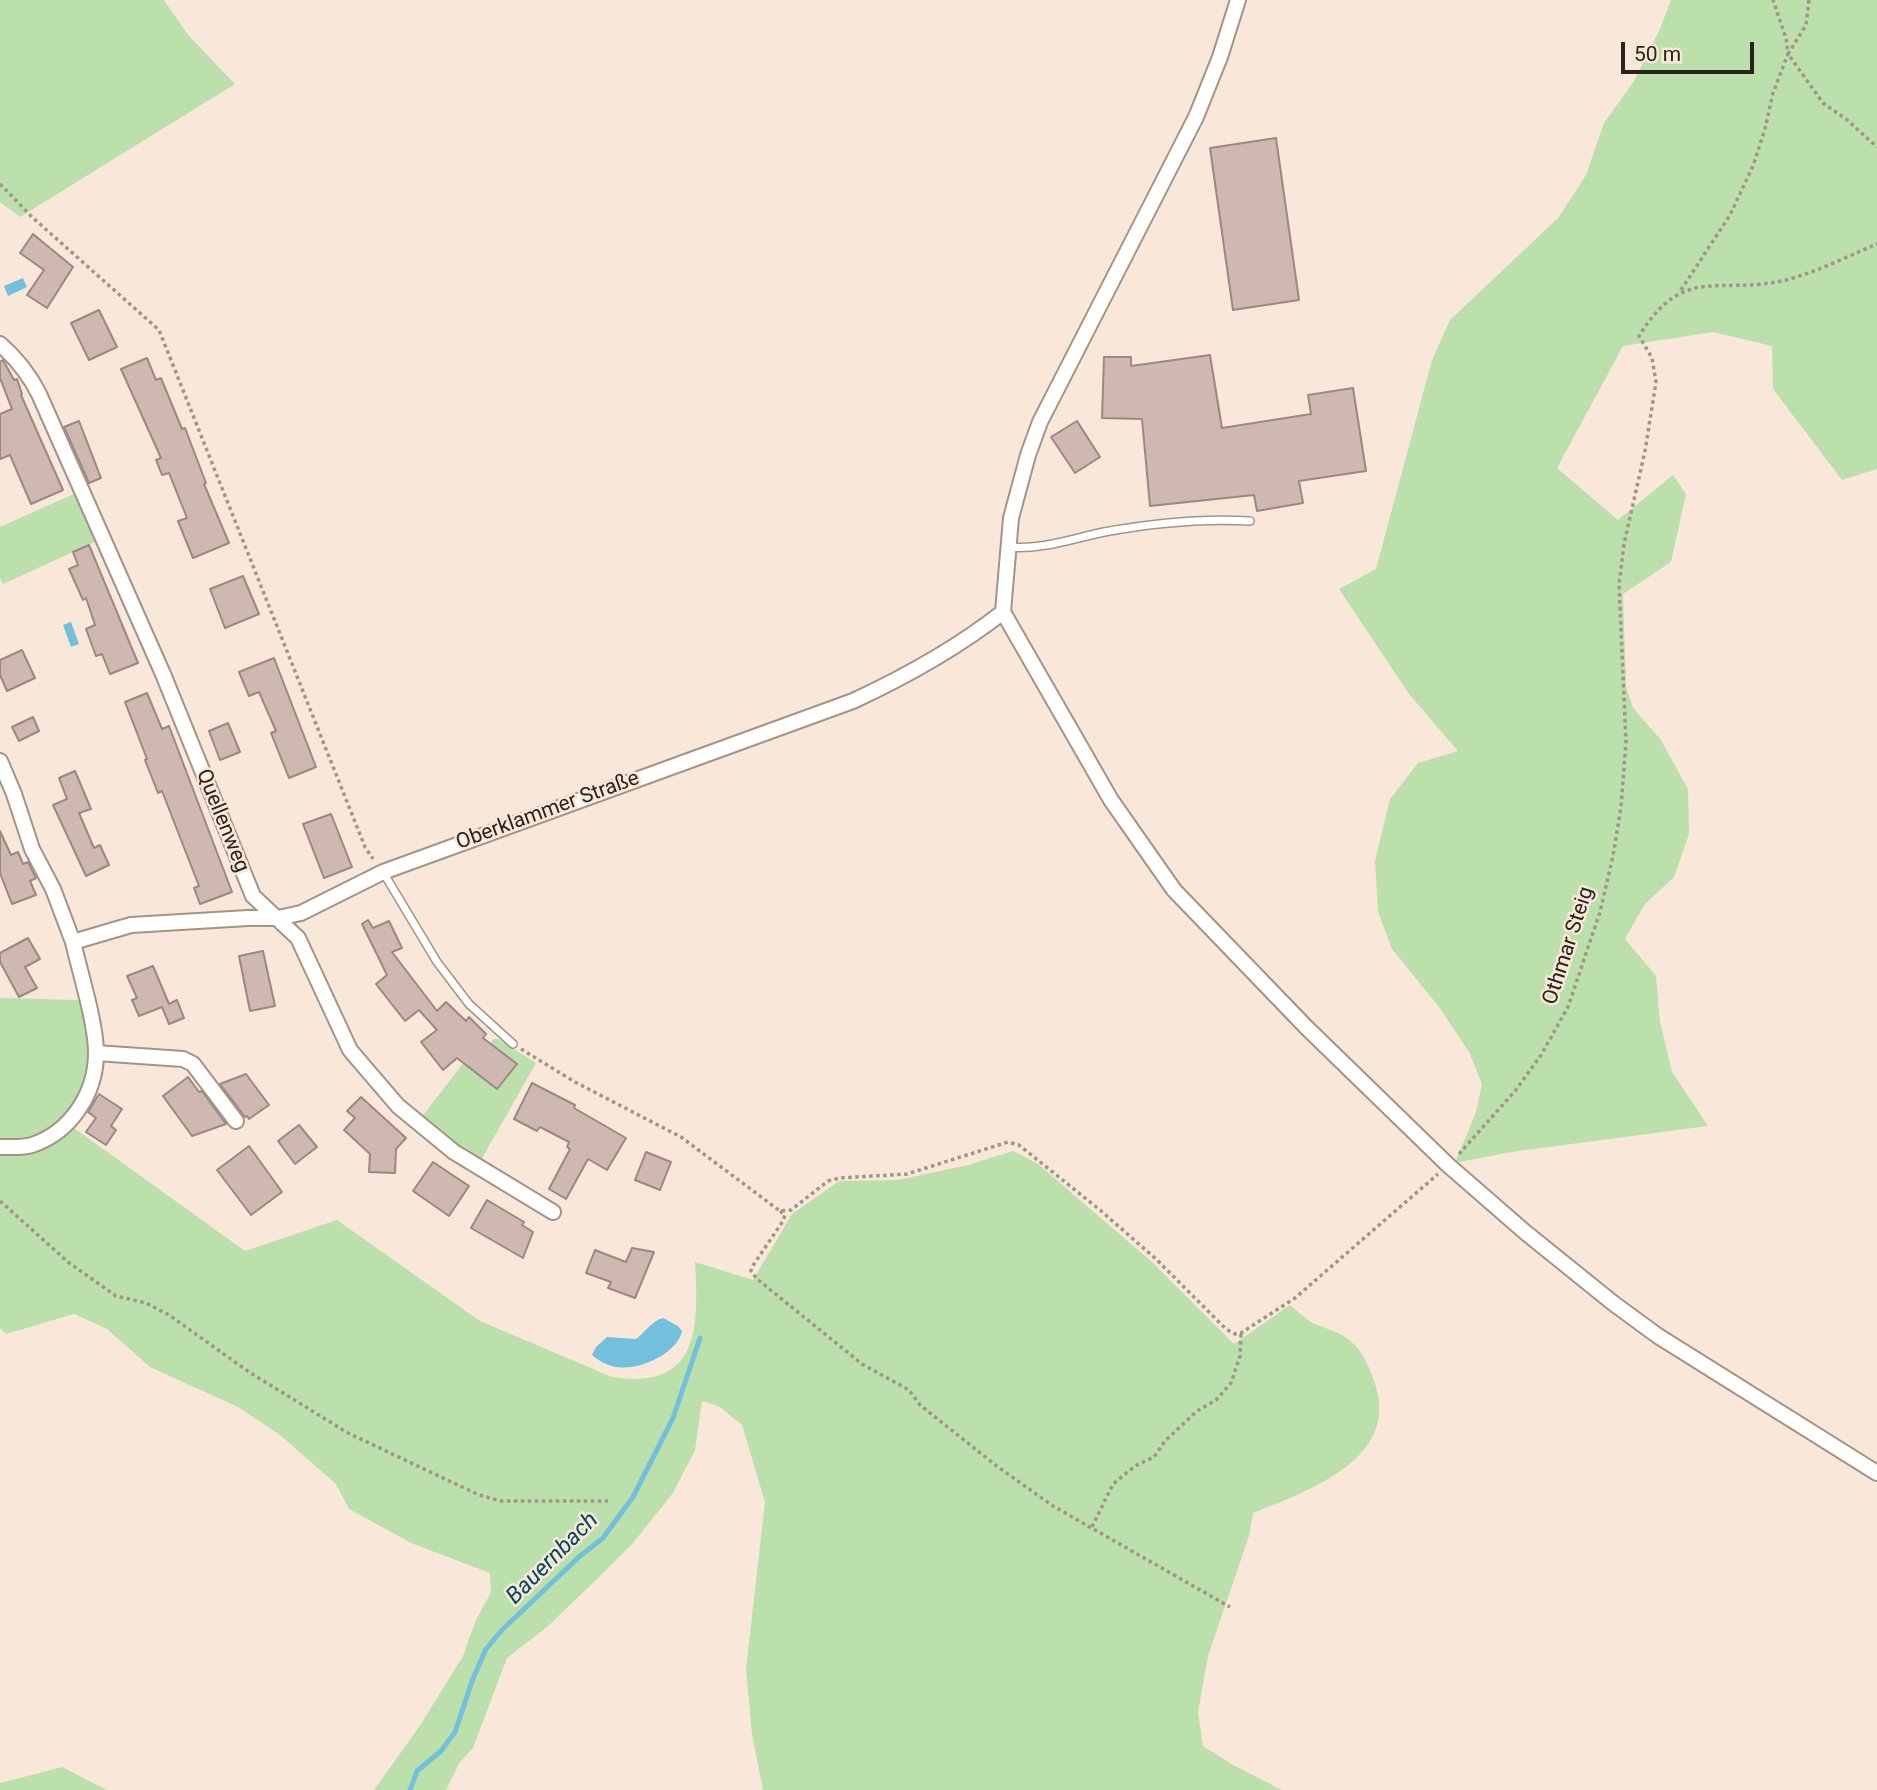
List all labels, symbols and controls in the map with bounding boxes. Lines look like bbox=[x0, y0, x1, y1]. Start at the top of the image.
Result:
scale bar bbox=[1625, 28, 1758, 72]
text: 50 m bbox=[1634, 42, 1681, 66]
street label: Quellenweg bbox=[190, 766, 254, 876]
street label: Oberklammer Straße bbox=[453, 766, 643, 856]
street label: Othmar Steig bbox=[1538, 884, 1600, 1008]
water label: Bauernbach bbox=[501, 1507, 605, 1611]

